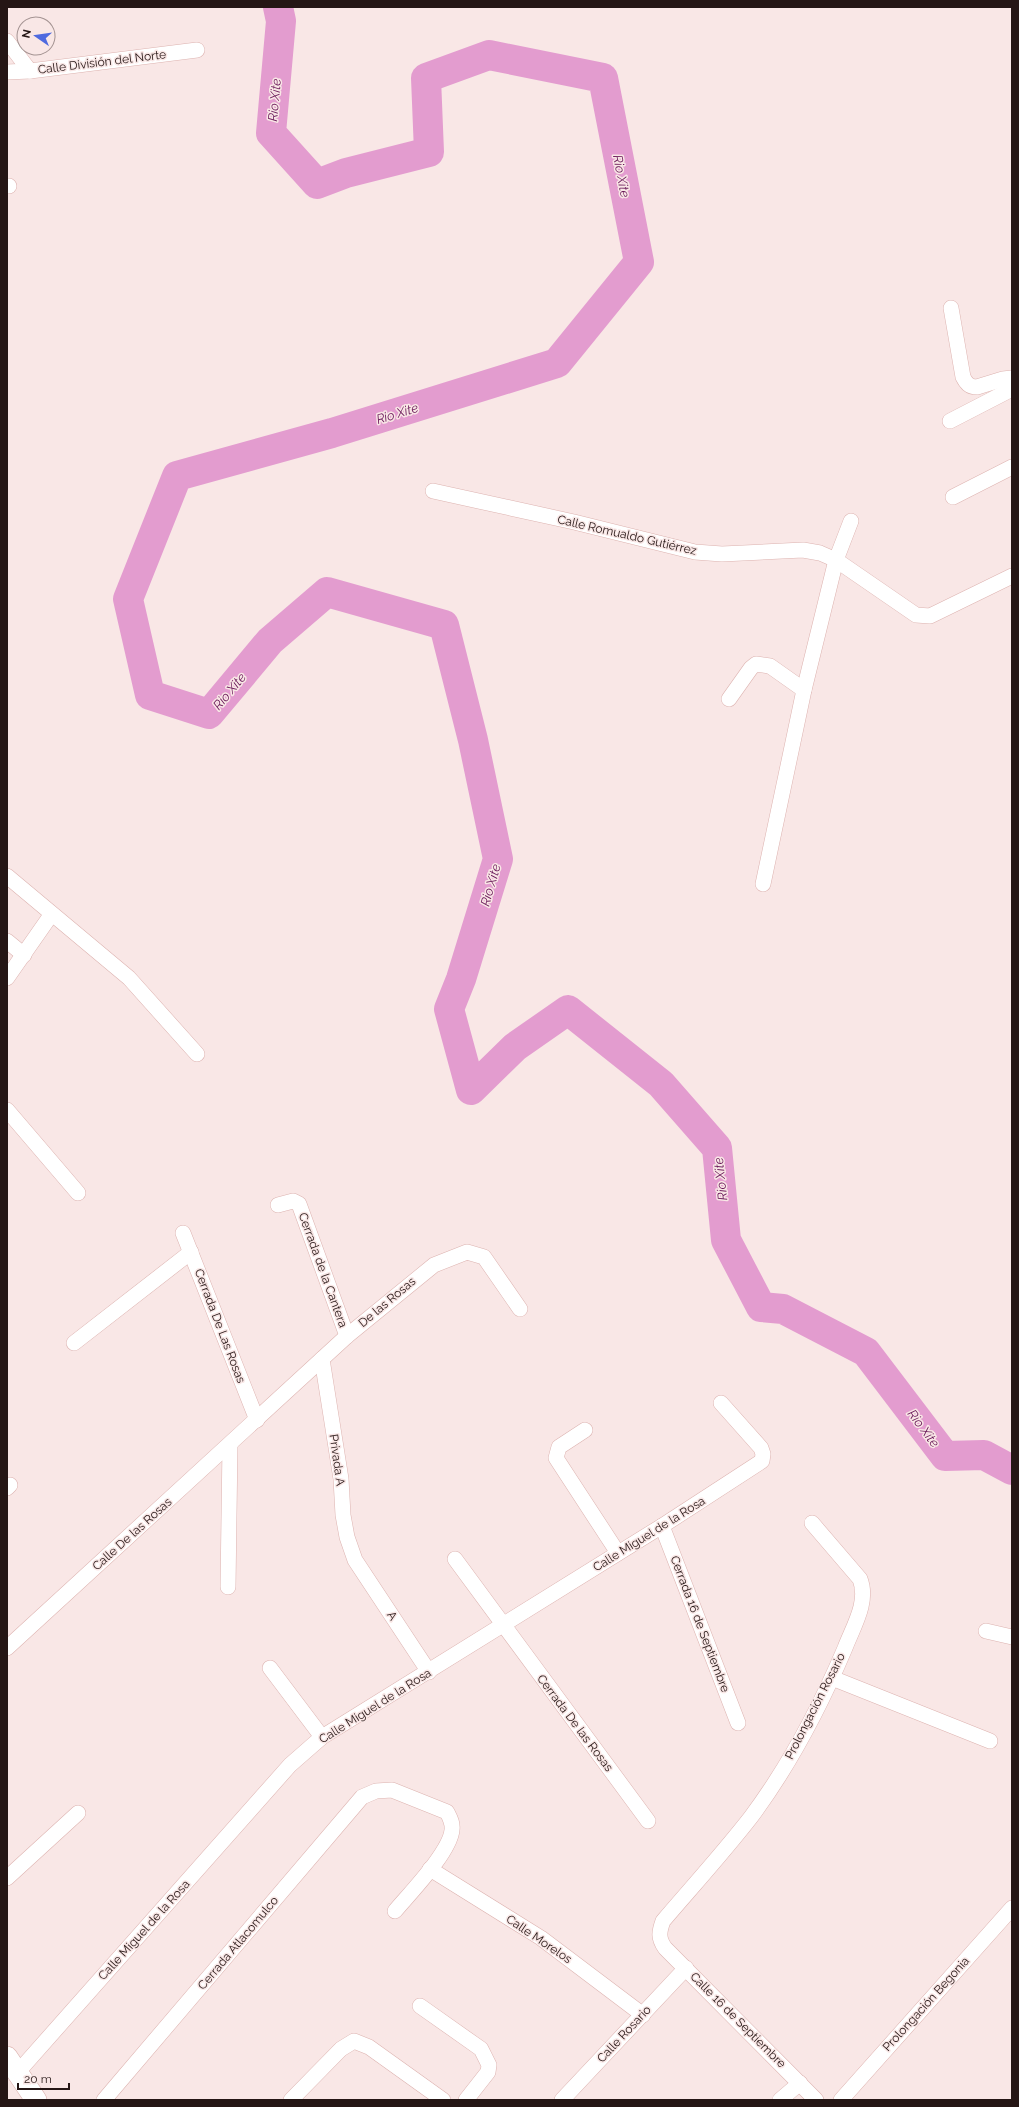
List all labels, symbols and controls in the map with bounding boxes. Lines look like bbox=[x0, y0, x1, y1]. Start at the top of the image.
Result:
north arrow bbox=[16, 16, 56, 56]
text: N bbox=[19, 28, 34, 39]
street label: Calle División del Norte bbox=[37, 47, 167, 77]
water label: Rio Xite bbox=[265, 78, 284, 122]
water label: Rio Xite bbox=[610, 154, 633, 199]
water label: Rio Xite bbox=[374, 400, 420, 427]
street label: Calle Romualdo Gutiérrez bbox=[556, 512, 698, 558]
water label: Rio Xite bbox=[210, 670, 249, 713]
water label: Rio Xite bbox=[477, 862, 504, 908]
water label: Rio Xite bbox=[711, 1157, 730, 1201]
street label: Cerrada de la Cantera bbox=[296, 1211, 350, 1329]
street label: Cerrada De Las Rosas bbox=[192, 1267, 248, 1385]
street label: De las Rosas bbox=[356, 1274, 419, 1330]
water label: Rio Xite bbox=[905, 1407, 943, 1450]
street label: Privada A bbox=[326, 1433, 348, 1487]
street label: Calle Miguel de la Rosa bbox=[590, 1494, 708, 1574]
street label: Calle De las Rosas bbox=[90, 1495, 175, 1573]
street label: Cerrada 16 de Septiembre bbox=[667, 1554, 733, 1694]
street label: A bbox=[384, 1609, 400, 1623]
street label: Prolongación Rosario bbox=[782, 1650, 848, 1762]
street label: Calle Miguel de la Rosa bbox=[316, 1666, 434, 1746]
street label: Cerrada De las Rosas bbox=[534, 1672, 616, 1774]
street label: Calle Miguel de la Rosa bbox=[95, 1877, 193, 1983]
street label: Cerrada Atlacomulco bbox=[195, 1894, 281, 1992]
street label: Calle Morelos bbox=[503, 1912, 575, 1966]
street label: Prolongación Begonia bbox=[880, 1954, 972, 2054]
street label: Calle 16 de Septiembre bbox=[687, 1969, 789, 2071]
street label: Calle Rosario bbox=[594, 2003, 654, 2065]
scale bar bbox=[18, 2065, 69, 2091]
text: 20 m bbox=[24, 2072, 52, 2086]

